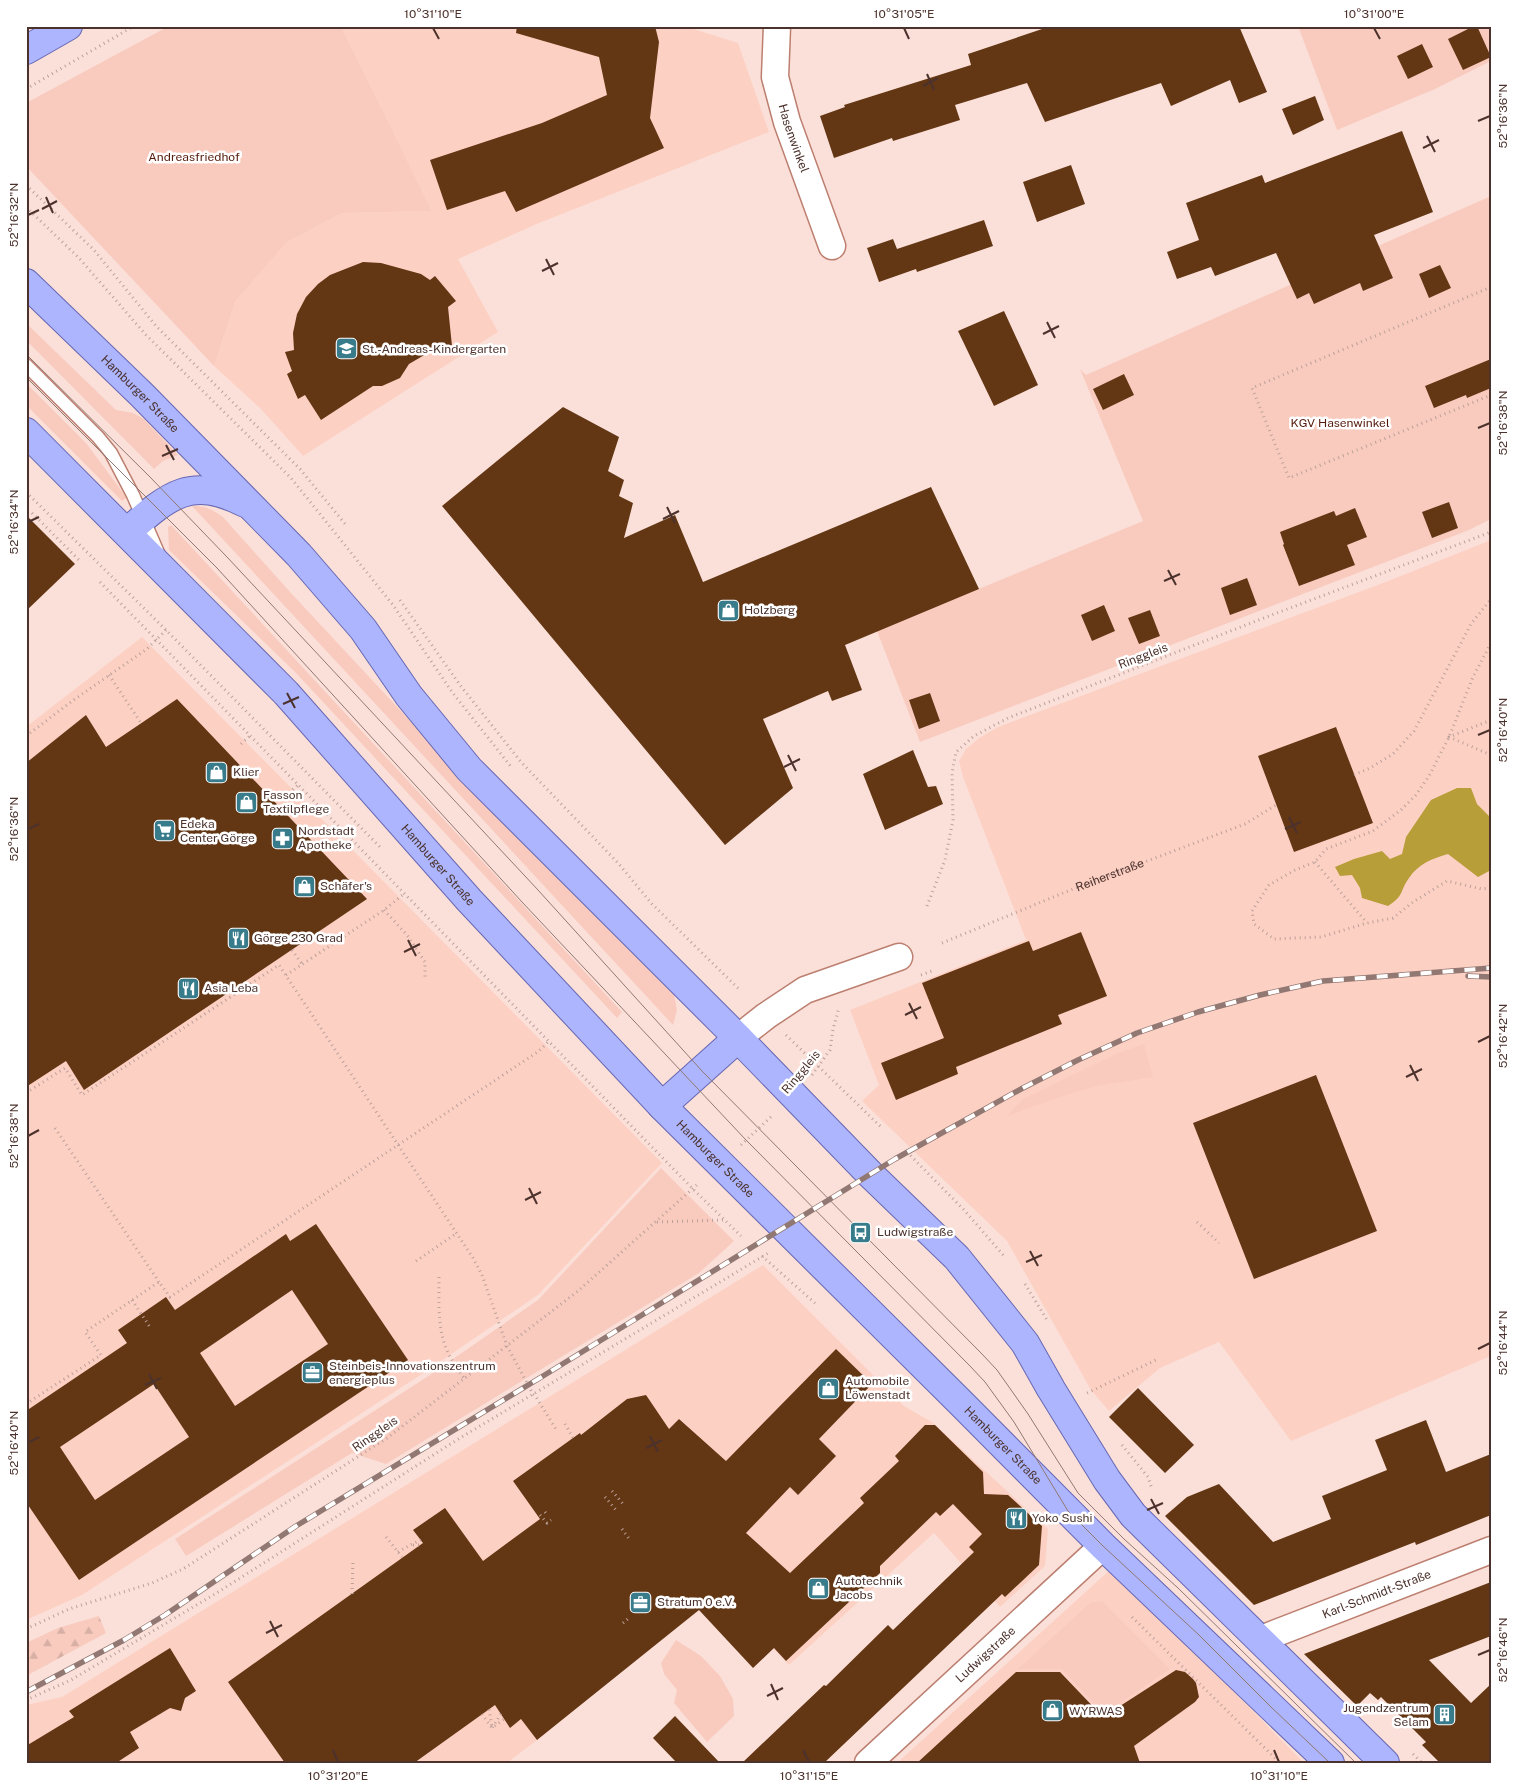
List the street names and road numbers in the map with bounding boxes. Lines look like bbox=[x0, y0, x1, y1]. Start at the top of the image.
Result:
street label: Hasenwinkel bbox=[775, 102, 812, 175]
street label: Hamburger Straße bbox=[98, 352, 182, 436]
street label: Ringgleis bbox=[1116, 640, 1170, 672]
street label: Hamburger Straße bbox=[398, 821, 478, 909]
street label: Reiherstraße bbox=[1074, 856, 1146, 894]
street label: Ringgleis bbox=[779, 1048, 823, 1096]
street label: Hamburger Straße bbox=[673, 1117, 757, 1201]
street label: Hamburger Straße bbox=[961, 1403, 1045, 1487]
street label: Ringgleis bbox=[350, 1413, 400, 1455]
street label: Karl-Schmidt-Straße bbox=[1320, 1567, 1433, 1622]
street label: Ludwigstraße bbox=[953, 1623, 1018, 1685]

